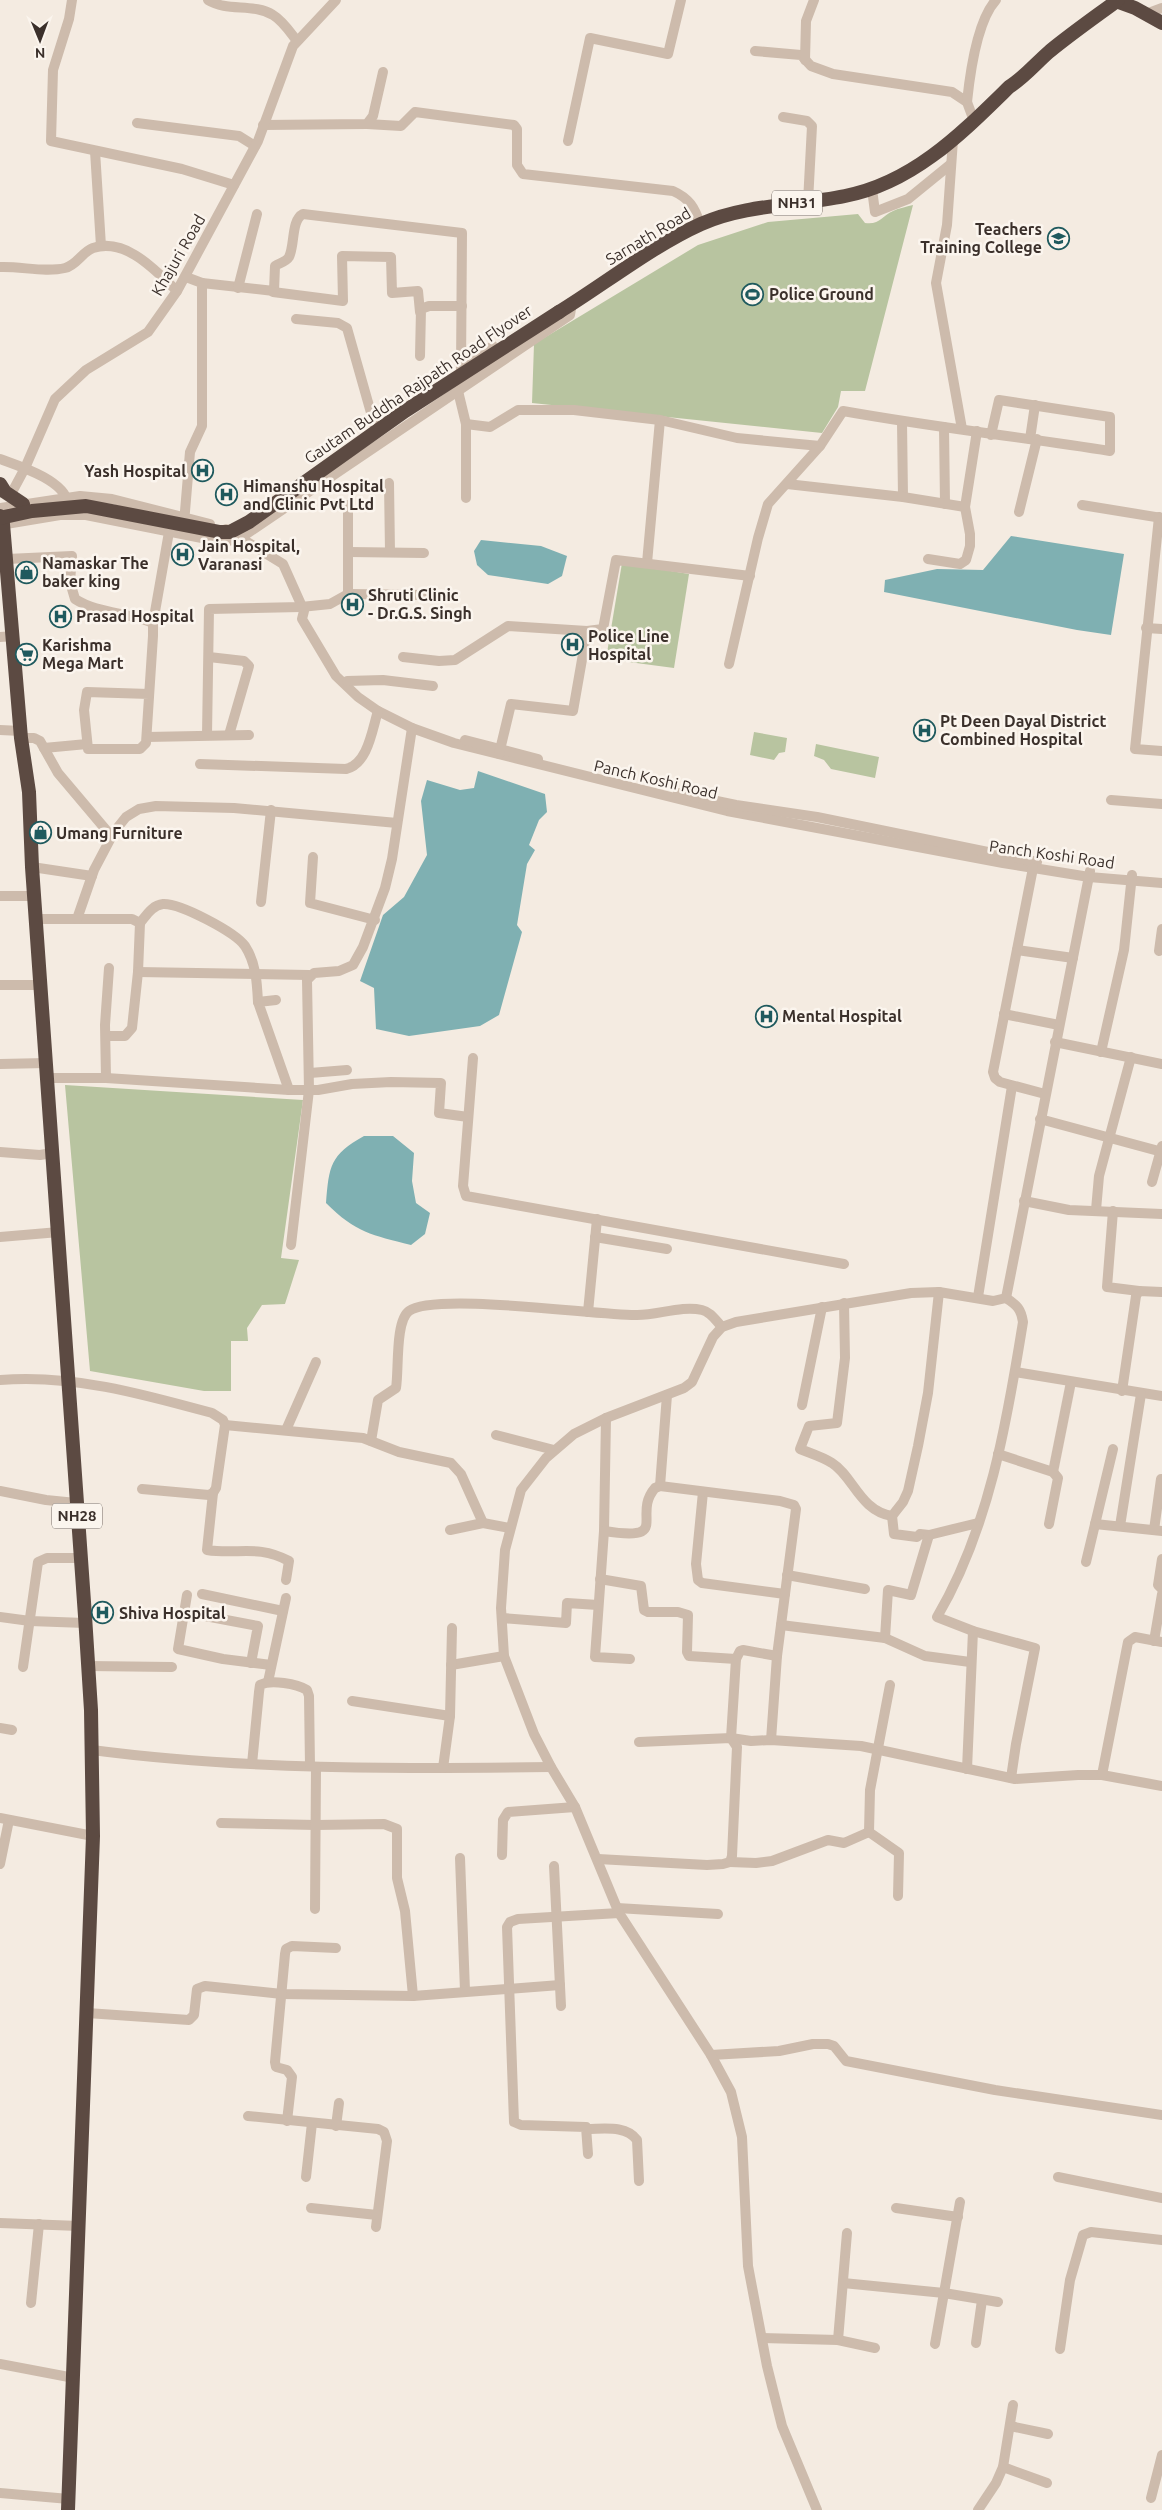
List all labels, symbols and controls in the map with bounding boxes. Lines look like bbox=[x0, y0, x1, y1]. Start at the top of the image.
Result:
north arrow bbox=[15, 15, 65, 65]
text: N bbox=[35, 45, 46, 61]
road number: NH31 bbox=[772, 190, 822, 216]
street label: Sarnath Road bbox=[602, 204, 694, 268]
street label: Khajuri Road bbox=[148, 211, 208, 299]
place label: Teachers Training College bbox=[920, 220, 1042, 256]
school or university icon: Teachers Training College bbox=[1046, 226, 1070, 250]
sports icon: Police Ground bbox=[741, 282, 765, 306]
place label: Police Ground bbox=[769, 285, 874, 303]
street label: Gautam Buddha Rajpath Road Flyover bbox=[301, 301, 535, 467]
hospital icon: Yash Hospital bbox=[190, 459, 214, 483]
place label: Yash Hospital bbox=[84, 462, 186, 480]
place label: Himanshu Hospital and Clinic Pvt Ltd bbox=[243, 477, 384, 513]
hospital icon: Himanshu Hospital and Clinic Pvt Ltd bbox=[215, 483, 239, 507]
place label: Jain Hospital, Varanasi bbox=[198, 537, 300, 573]
hospital icon: Jain Hospital, Varanasi bbox=[170, 543, 194, 567]
place label: Namaskar The baker king bbox=[42, 554, 149, 590]
shop icon: Namaskar The baker king bbox=[14, 560, 38, 584]
place label: Shruti Clinic - Dr.G.S. Singh bbox=[368, 586, 472, 622]
hospital icon: Shruti Clinic - Dr.G.S. Singh bbox=[340, 592, 364, 616]
hospital icon: Prasad Hospital bbox=[48, 604, 72, 628]
place label: Prasad Hospital bbox=[76, 607, 194, 625]
place label: Police Line Hospital bbox=[588, 627, 669, 663]
hospital icon: Police Line Hospital bbox=[560, 633, 584, 657]
place label: Karishma Mega Mart bbox=[42, 636, 124, 672]
supermarket icon: Karishma Mega Mart bbox=[14, 642, 38, 666]
place label: Pt Deen Dayal District Combined Hospital bbox=[940, 712, 1106, 748]
hospital icon: Pt Deen Dayal District Combined Hospital bbox=[912, 718, 936, 742]
street label: Panch Koshi Road bbox=[592, 756, 720, 802]
shop icon: Umang Furniture bbox=[28, 821, 52, 845]
place label: Umang Furniture bbox=[56, 824, 183, 842]
street label: Panch Koshi Road bbox=[988, 836, 1116, 872]
hospital icon: Mental Hospital bbox=[754, 1004, 778, 1028]
place label: Mental Hospital bbox=[782, 1007, 902, 1025]
road number: NH28 bbox=[52, 1504, 102, 1528]
hospital icon: Shiva Hospital bbox=[91, 1601, 115, 1625]
place label: Shiva Hospital bbox=[119, 1604, 226, 1622]

